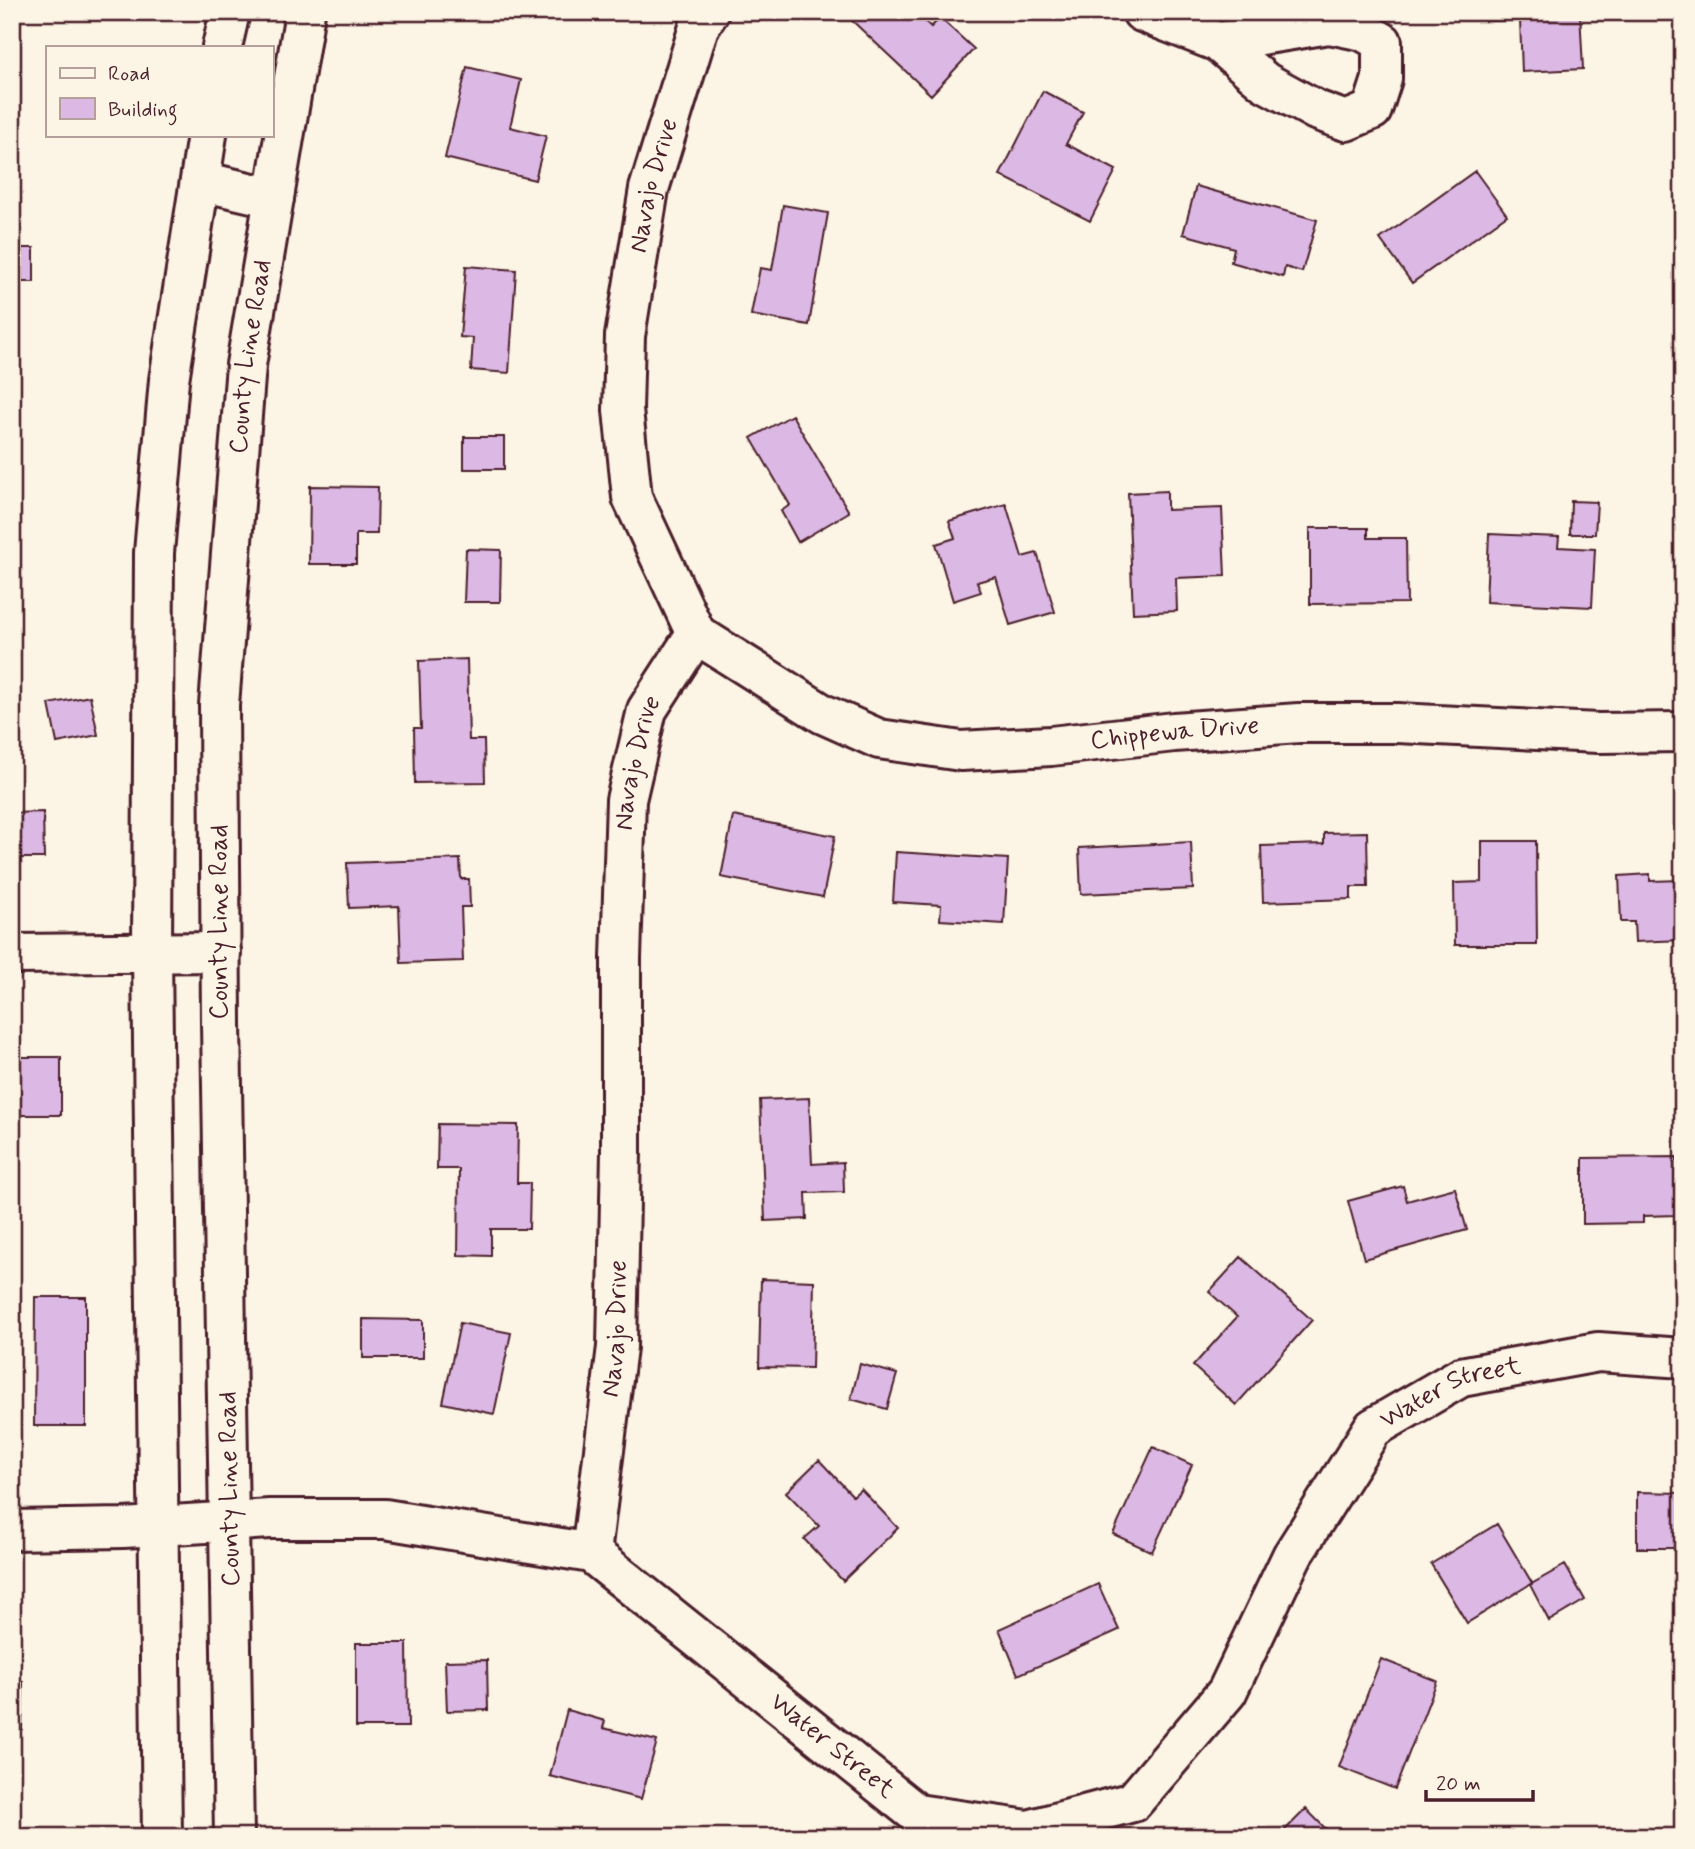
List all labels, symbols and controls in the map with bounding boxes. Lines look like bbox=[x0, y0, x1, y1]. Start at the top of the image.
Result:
legend bbox=[46, 46, 273, 136]
text: Road bbox=[108, 60, 150, 88]
text: Building bbox=[108, 96, 178, 126]
street label: Navajo Drive bbox=[622, 114, 687, 255]
street label: County Line Road bbox=[222, 257, 280, 455]
street label: Navajo Drive bbox=[608, 688, 669, 831]
street label: Chippewa Drive bbox=[1089, 709, 1261, 758]
street label: County Line Road bbox=[203, 824, 237, 1020]
street label: Navajo Drive bbox=[594, 1259, 636, 1399]
street label: Water Street bbox=[1374, 1349, 1523, 1437]
street label: County Line Road bbox=[211, 1391, 249, 1587]
street label: Water Street bbox=[763, 1686, 902, 1807]
scale bar bbox=[1426, 1758, 1532, 1802]
text: 20 m bbox=[1436, 1770, 1481, 1798]

